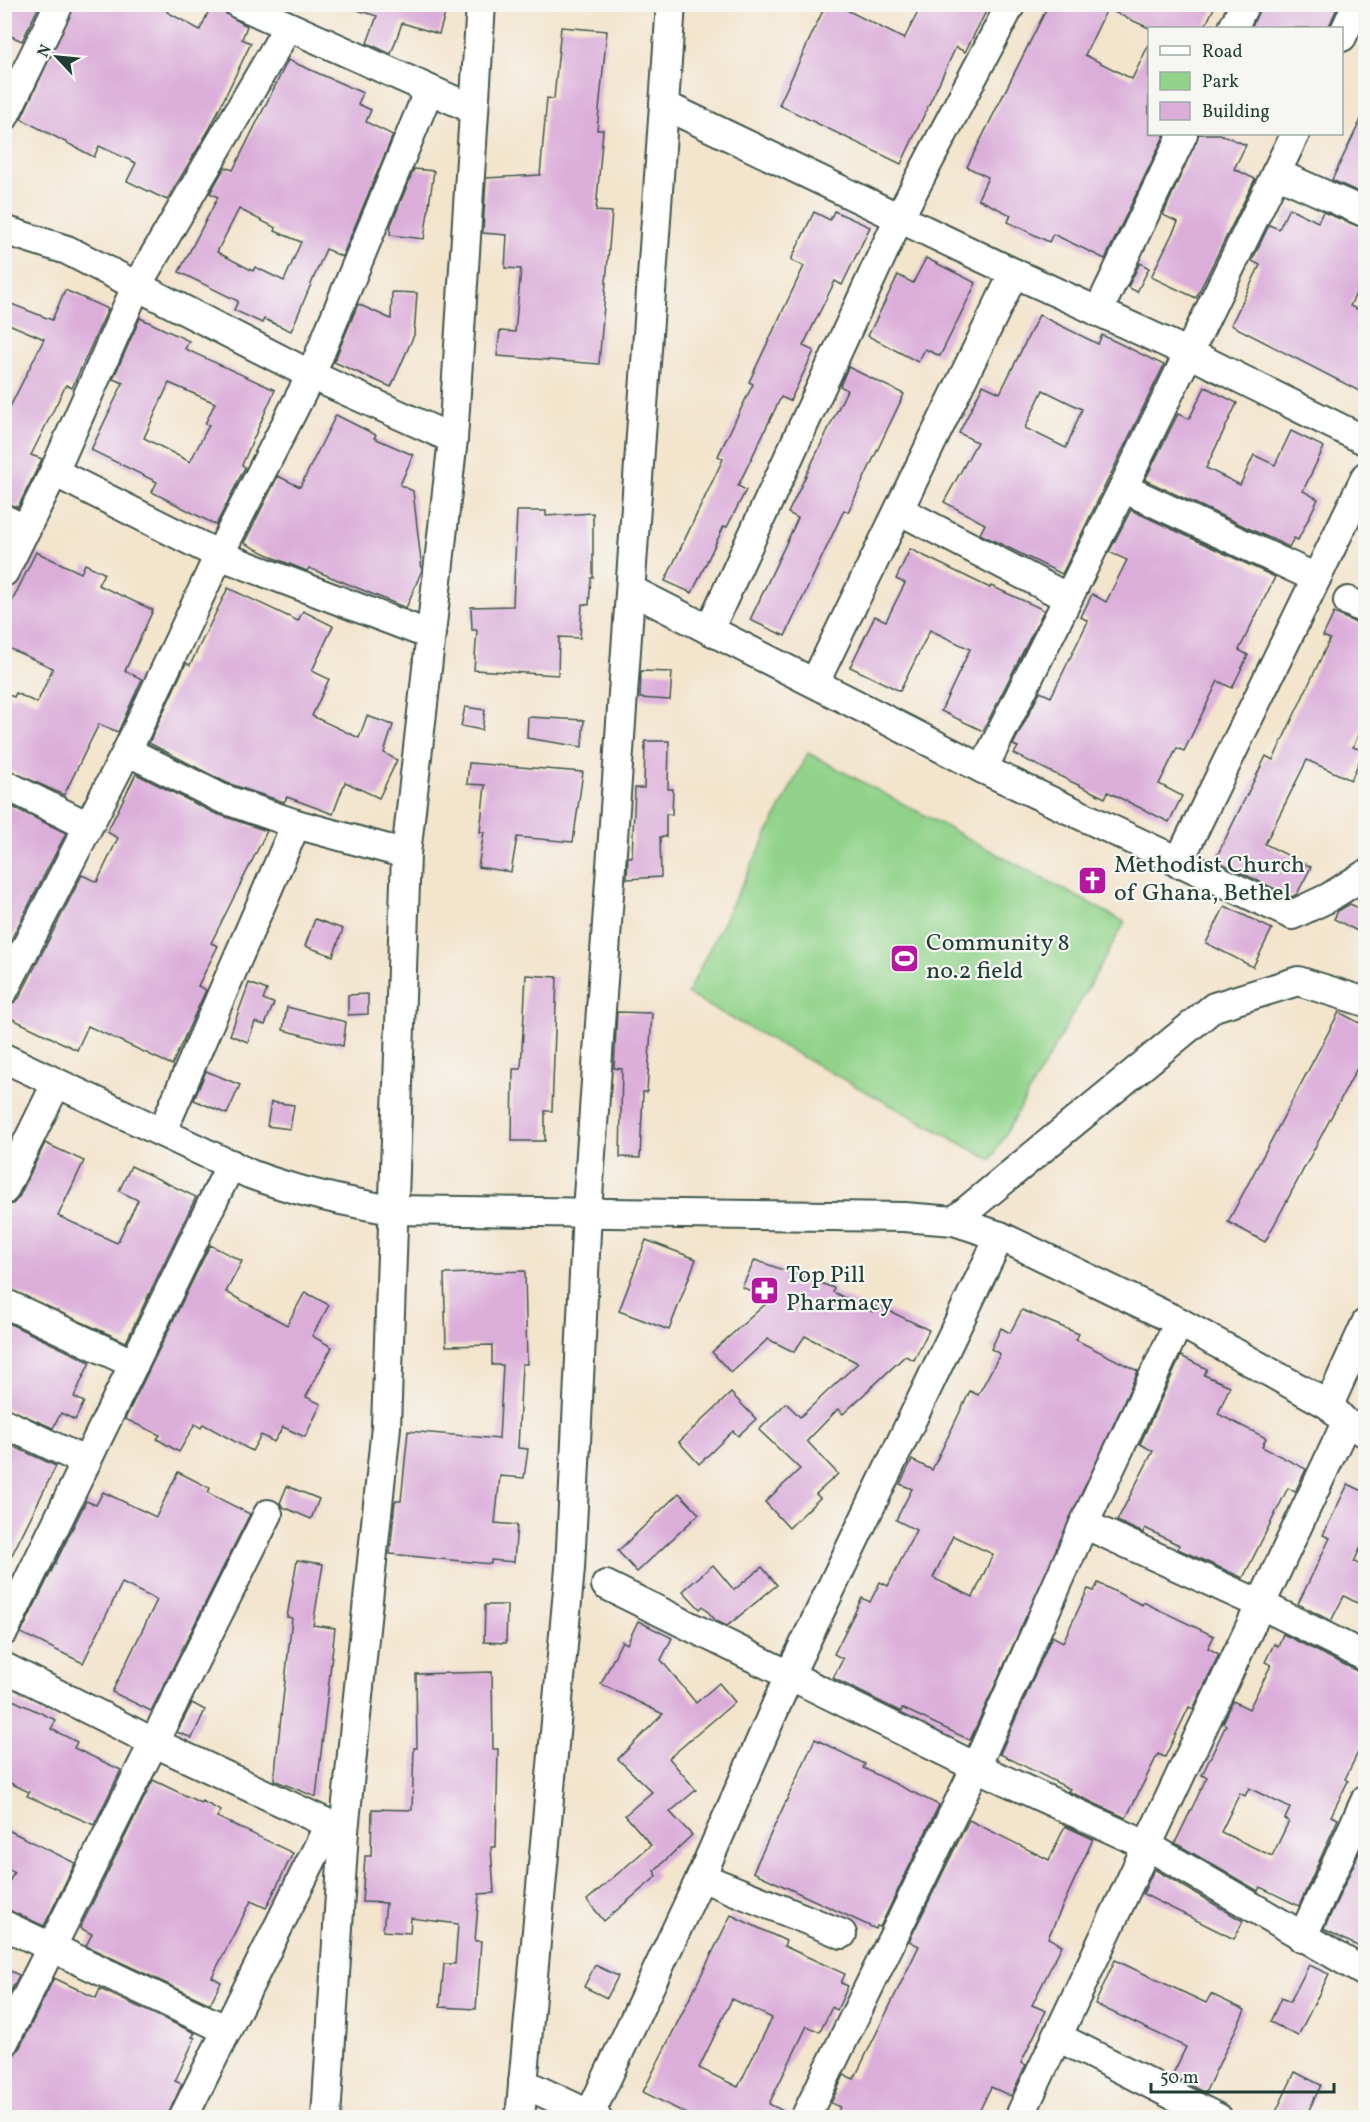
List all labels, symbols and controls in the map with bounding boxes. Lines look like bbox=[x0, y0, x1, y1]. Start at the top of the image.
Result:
north arrow bbox=[27, 27, 87, 87]
legend bbox=[1148, 27, 1343, 135]
text: Road bbox=[1202, 40, 1243, 65]
text: N bbox=[33, 41, 58, 61]
text: Park bbox=[1202, 70, 1239, 95]
text: Building bbox=[1202, 100, 1270, 125]
place label: Methodist Church of Ghana, Bethel bbox=[1114, 849, 1305, 911]
church icon: Methodist Church of Ghana, Bethel bbox=[1077, 864, 1109, 896]
place label: Community 8 no.2 field bbox=[926, 927, 1070, 989]
sports icon: Community 8 no.2 field bbox=[889, 942, 921, 974]
place label: Top Pill Pharmacy bbox=[786, 1259, 893, 1321]
pharmacy icon: Top Pill Pharmacy bbox=[749, 1274, 781, 1306]
scale bar bbox=[1151, 2056, 1334, 2094]
text: 50 m bbox=[1160, 2066, 1199, 2091]

